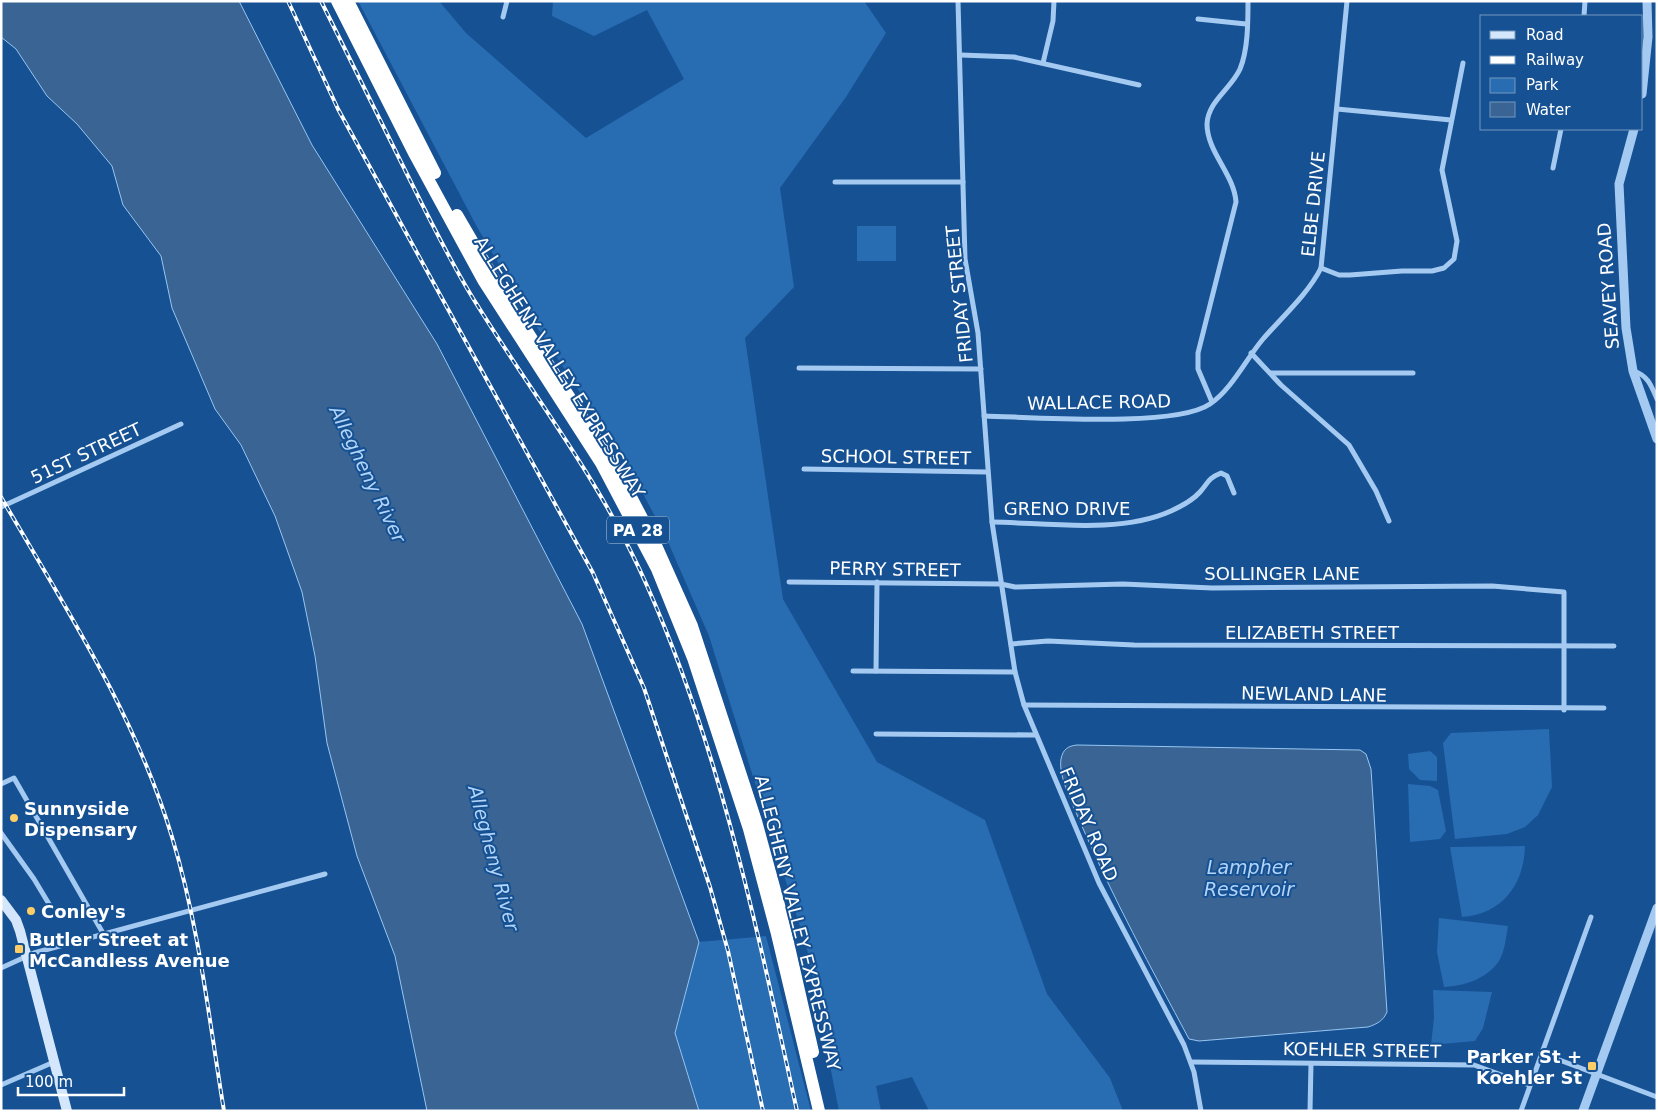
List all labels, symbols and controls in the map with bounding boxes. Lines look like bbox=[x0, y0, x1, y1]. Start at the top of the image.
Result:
legend bbox=[1480, 15, 1643, 130]
text: Road bbox=[1526, 26, 1564, 44]
text: Railway bbox=[1526, 51, 1584, 69]
text: Park bbox=[1526, 76, 1559, 94]
text: Water bbox=[1526, 101, 1571, 119]
street label: ELBE DRIVE bbox=[1297, 150, 1329, 258]
street label: SEAVEY ROAD bbox=[1593, 222, 1623, 350]
street label: FRIDAY STREET bbox=[941, 223, 977, 364]
street label: ALLEGHENY VALLEY EXPRESSWAY bbox=[470, 232, 650, 502]
street label: WALLACE ROAD bbox=[1027, 390, 1171, 414]
water label: Allegheny River bbox=[324, 400, 411, 547]
street label: 51ST STREET bbox=[27, 418, 146, 488]
street label: SCHOOL STREET bbox=[821, 445, 972, 469]
street label: GRENO DRIVE bbox=[1004, 498, 1130, 519]
road number: PA 28 bbox=[607, 516, 669, 544]
street label: PERRY STREET bbox=[829, 557, 962, 581]
street label: SOLLINGER LANE bbox=[1204, 563, 1360, 584]
street label: ELIZABETH STREET bbox=[1225, 622, 1400, 643]
street label: NEWLAND LANE bbox=[1241, 682, 1387, 706]
street label: FRIDAY ROAD bbox=[1056, 764, 1122, 884]
street label: ALLEGHENY VALLEY EXPRESSWAY bbox=[751, 773, 845, 1074]
water label: Allegheny River bbox=[463, 781, 524, 934]
place label: Sunnyside Dispensary bbox=[24, 798, 137, 840]
marker: Sunnyside Dispensary bbox=[8, 812, 20, 824]
water label: Lampher Reservoir bbox=[1204, 856, 1295, 900]
place label: Conley's bbox=[41, 901, 126, 922]
marker: Conley's bbox=[25, 905, 37, 917]
place label: Butler Street at McCandless Avenue bbox=[29, 929, 230, 971]
marker: Butler Street at McCandless Avenue bbox=[13, 943, 25, 955]
street label: KOEHLER STREET bbox=[1283, 1038, 1442, 1062]
place label: Parker St + Koehler St bbox=[1467, 1046, 1582, 1088]
marker: Parker St + Koehler St bbox=[1586, 1060, 1598, 1072]
scale bar bbox=[18, 1064, 124, 1096]
text: 100 m bbox=[25, 1073, 73, 1091]

